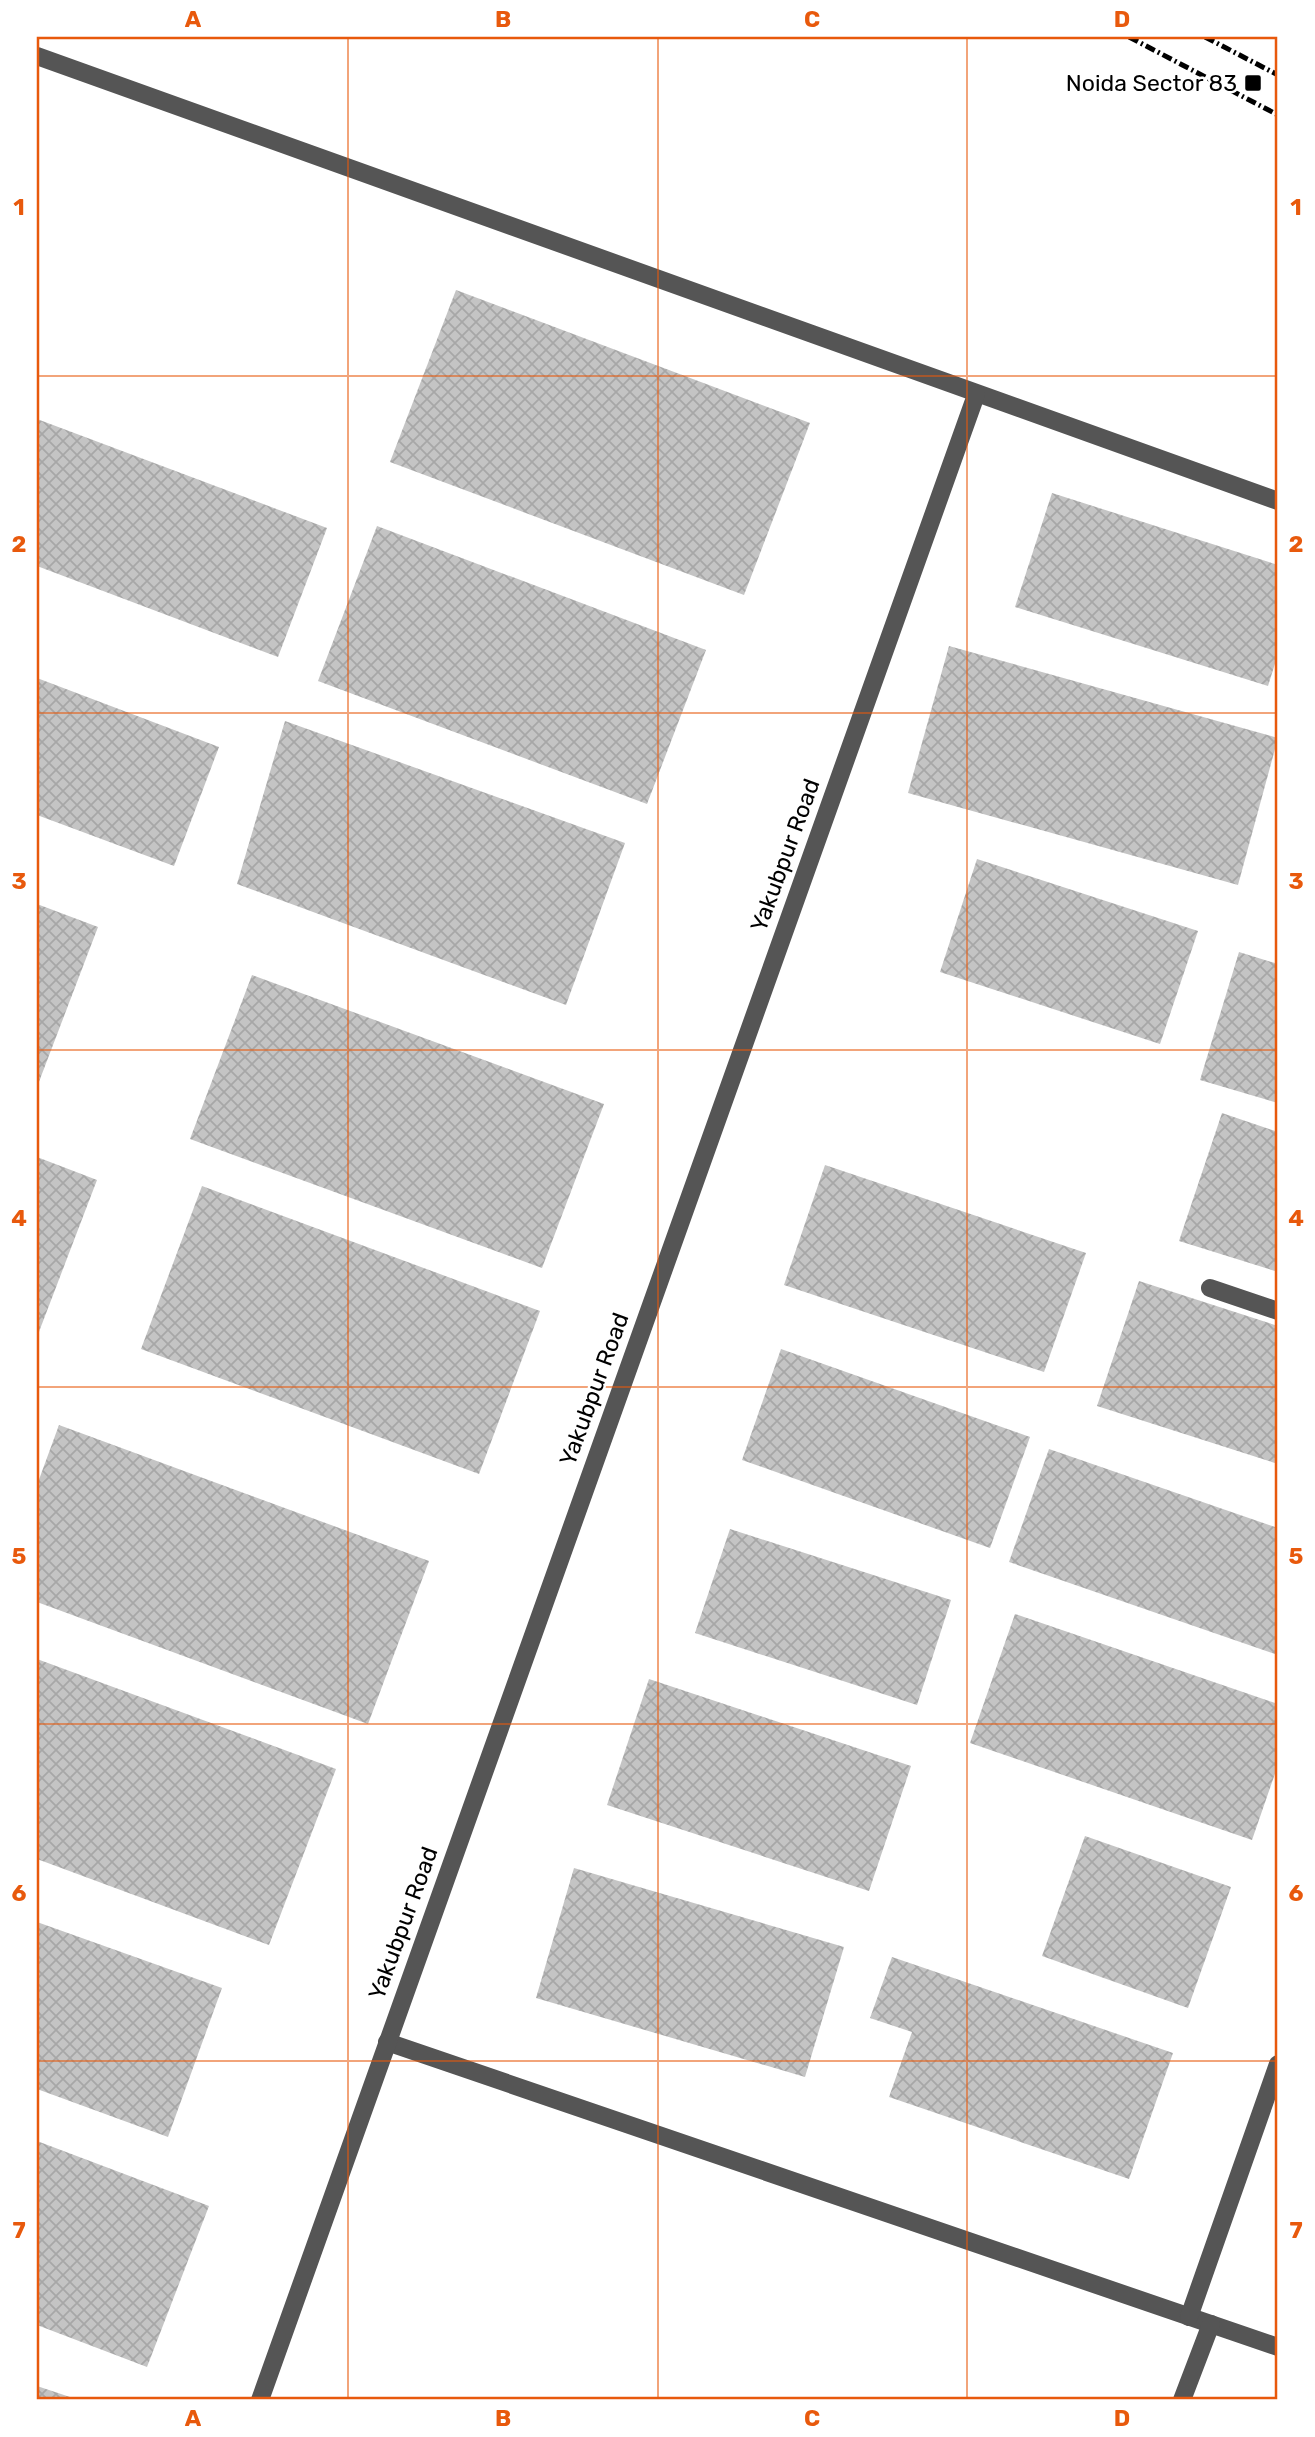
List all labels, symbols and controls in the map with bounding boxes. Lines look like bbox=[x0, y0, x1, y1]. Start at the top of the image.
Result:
text: A bbox=[185, 5, 202, 33]
text: B bbox=[495, 5, 511, 33]
text: C bbox=[804, 5, 820, 33]
text: D bbox=[1114, 5, 1130, 33]
place label: Noida Sector 83 bbox=[1066, 69, 1237, 97]
marker: Noida Sector 83 bbox=[1243, 73, 1263, 93]
text: 1 bbox=[13, 193, 25, 221]
text: 1 bbox=[1290, 193, 1302, 221]
text: 2 bbox=[12, 530, 26, 558]
text: 2 bbox=[1289, 530, 1303, 558]
street label: Yakubpur Road bbox=[744, 775, 826, 935]
text: 3 bbox=[11, 867, 27, 895]
text: 3 bbox=[1288, 867, 1304, 895]
text: 4 bbox=[11, 1204, 27, 1232]
text: 4 bbox=[1288, 1204, 1304, 1232]
street label: Yakubpur Road bbox=[553, 1309, 635, 1469]
text: 5 bbox=[12, 1542, 27, 1570]
text: 5 bbox=[1289, 1542, 1304, 1570]
street label: Yakubpur Road bbox=[362, 1843, 444, 2003]
text: 6 bbox=[12, 1879, 27, 1907]
text: 6 bbox=[1289, 1879, 1304, 1907]
text: 7 bbox=[12, 2216, 26, 2244]
text: 7 bbox=[1289, 2216, 1303, 2244]
text: A bbox=[185, 2404, 202, 2432]
text: B bbox=[495, 2404, 511, 2432]
text: C bbox=[804, 2404, 820, 2432]
text: D bbox=[1114, 2404, 1130, 2432]

